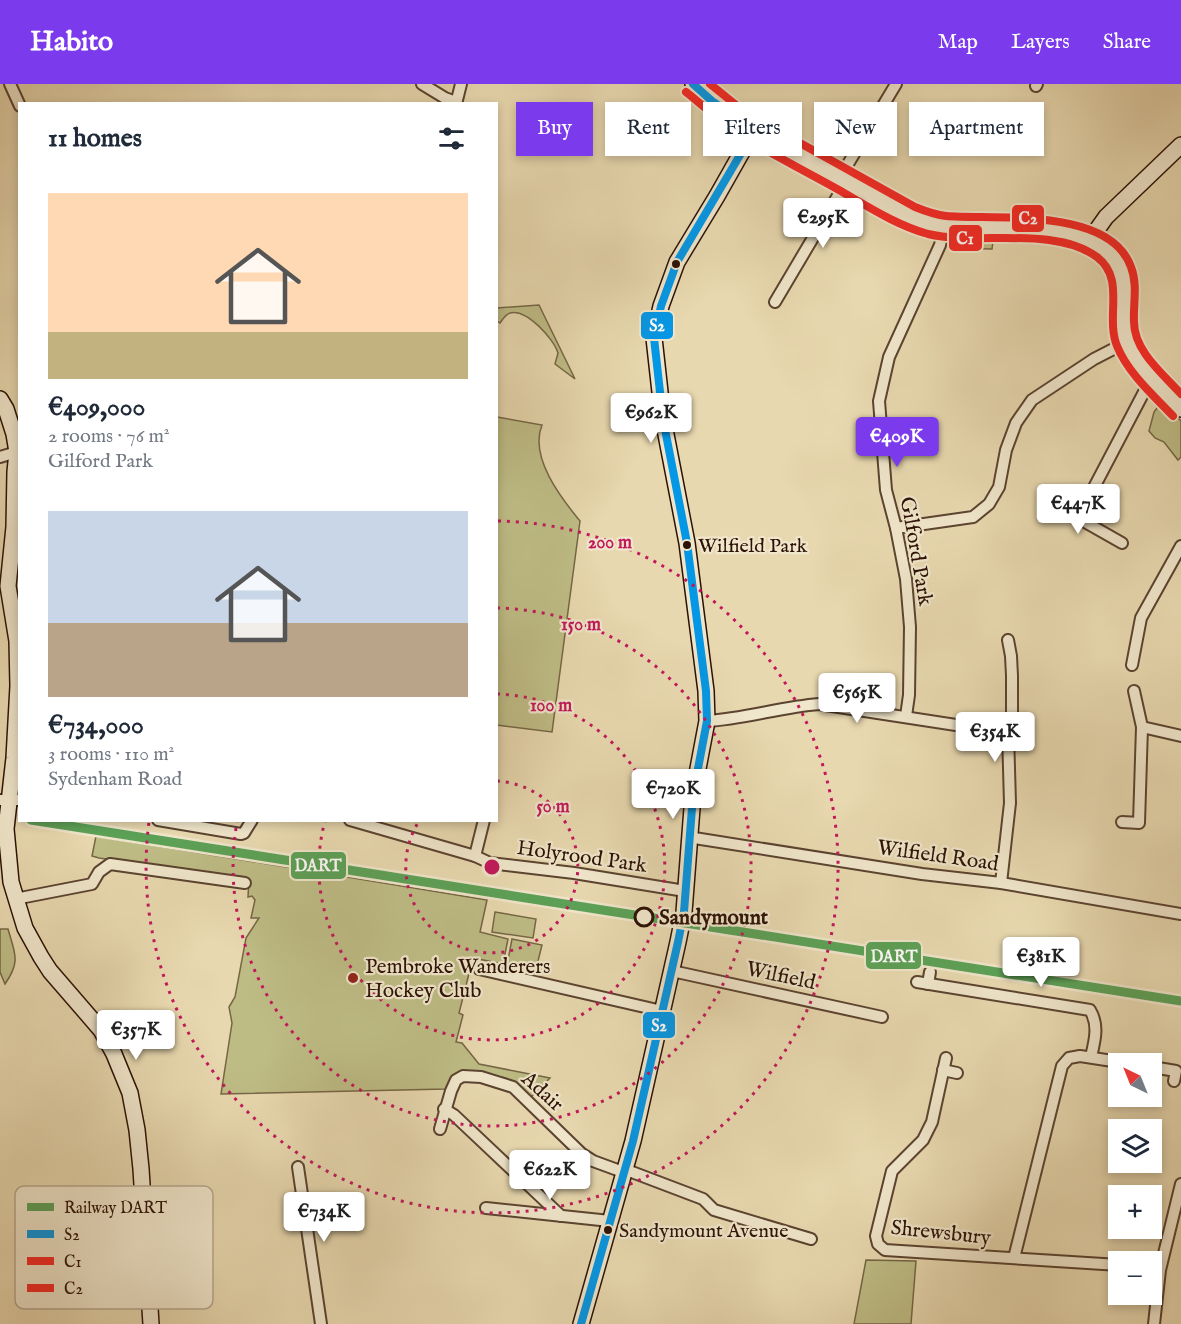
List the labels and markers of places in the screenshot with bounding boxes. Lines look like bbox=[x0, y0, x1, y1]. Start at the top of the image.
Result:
pin: €295K bbox=[781, 198, 865, 249]
unlabelled marker bbox=[670, 258, 682, 270]
pin: €962K bbox=[609, 393, 693, 444]
pin: €409K bbox=[855, 417, 939, 468]
pin: €447K bbox=[1036, 484, 1120, 535]
place label: Wilfield Park bbox=[698, 534, 808, 559]
marker: Wilfield Park bbox=[681, 539, 693, 551]
pin: €565K bbox=[815, 673, 899, 724]
pin: €354K bbox=[953, 712, 1037, 763]
pin: €720K bbox=[631, 769, 715, 820]
centre of rings bbox=[482, 857, 502, 877]
place label: Sandymount bbox=[659, 905, 769, 932]
marker: Sandymount bbox=[634, 907, 654, 927]
pin: €381K bbox=[999, 937, 1083, 988]
place label: Pembroke Wanderers Hockey Club bbox=[365, 954, 550, 1005]
marker: Pembroke Wanderers Hockey Club bbox=[346, 971, 360, 985]
pin: €357K bbox=[94, 1010, 178, 1061]
pin: €622K bbox=[508, 1150, 592, 1201]
pin: €734K bbox=[282, 1192, 366, 1243]
place label: Sandymount Avenue bbox=[619, 1219, 788, 1244]
marker: Sandymount Avenue bbox=[602, 1224, 614, 1236]

